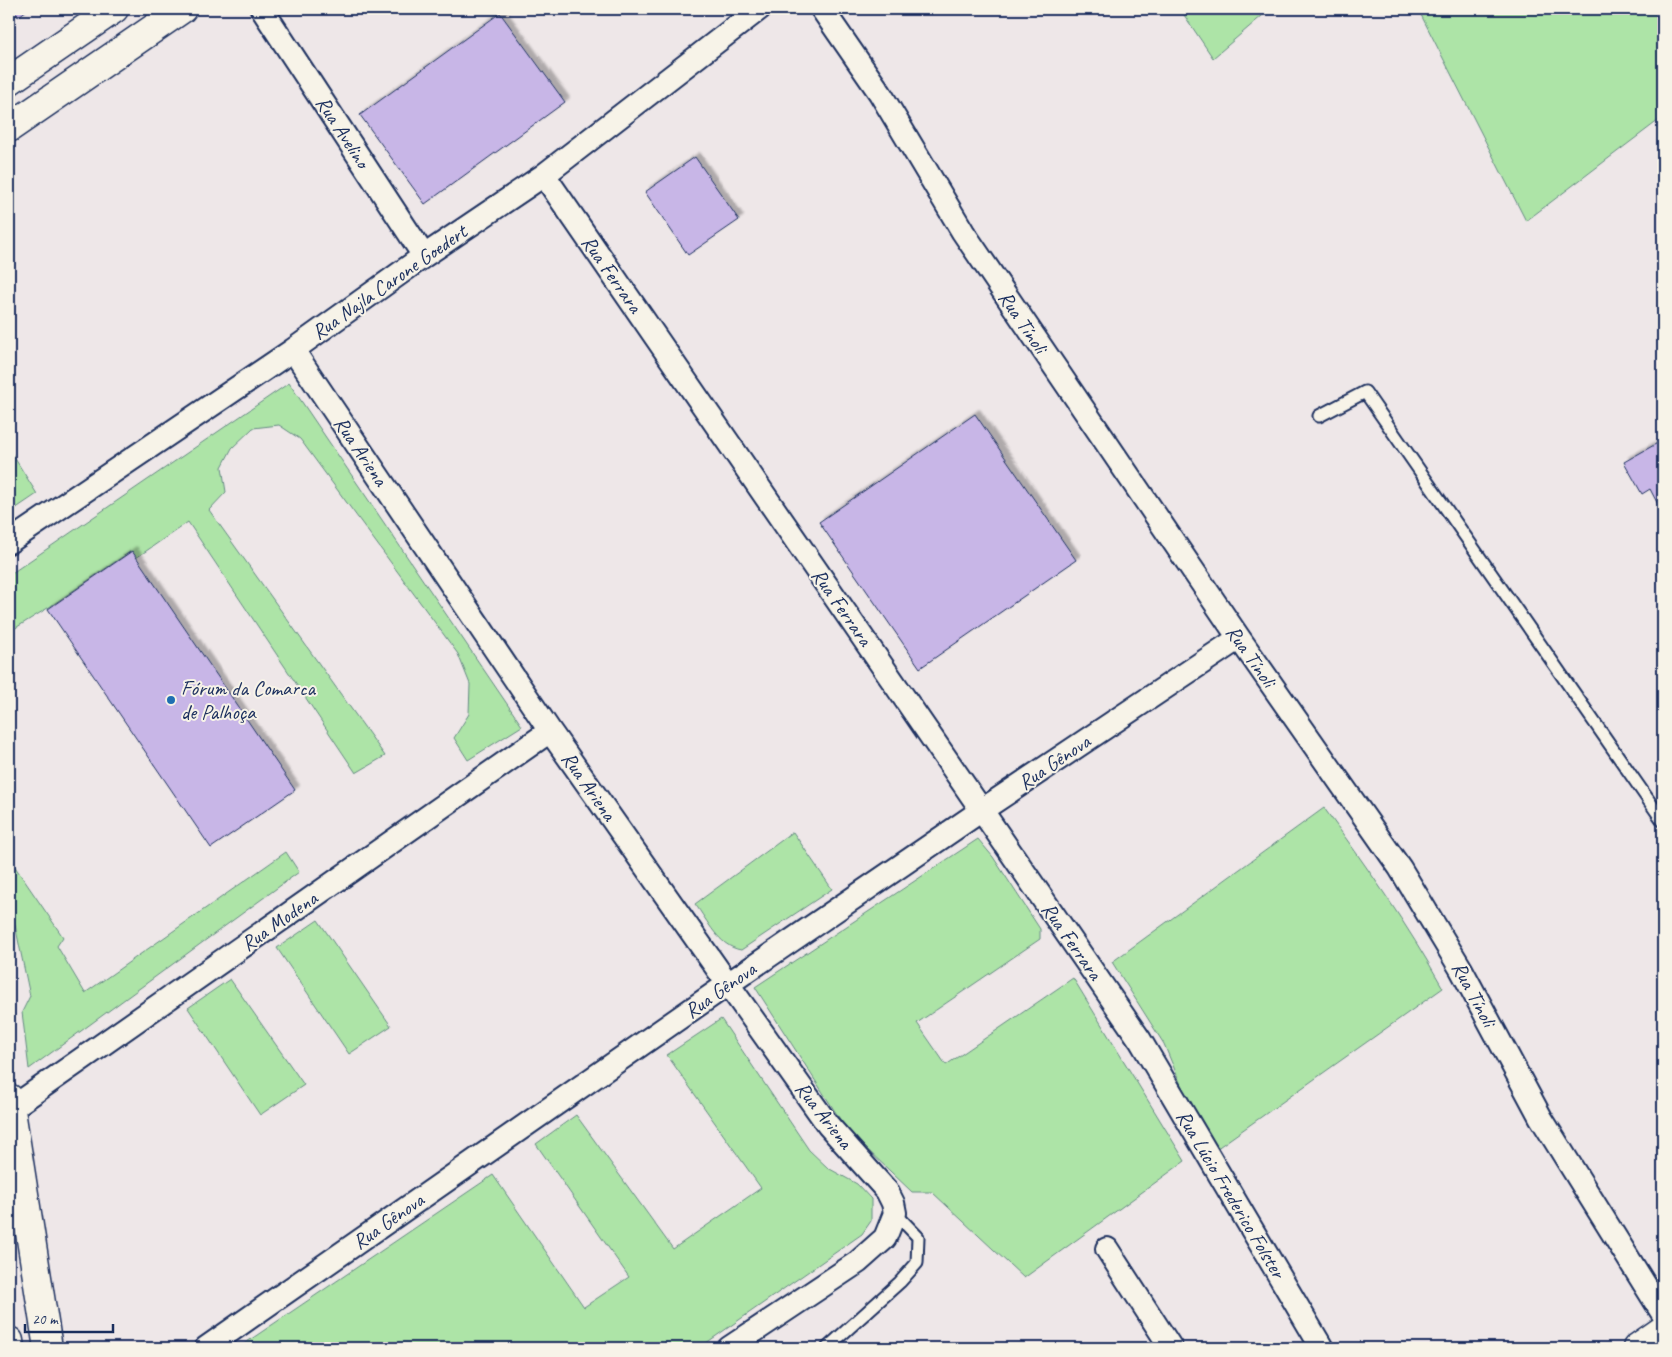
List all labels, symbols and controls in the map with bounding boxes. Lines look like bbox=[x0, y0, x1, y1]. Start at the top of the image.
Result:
street label: Rua Avelino bbox=[310, 91, 377, 175]
street label: Rua Najla Carone Goedert bbox=[306, 218, 473, 345]
street label: Rua Ferrara bbox=[576, 230, 649, 319]
street label: Rua Tínoli bbox=[993, 286, 1055, 361]
street label: Rua Ariena bbox=[328, 411, 395, 492]
street label: Rua Ferrara bbox=[806, 563, 879, 652]
street label: Rua Tínoli bbox=[1220, 620, 1283, 695]
place label: Fórum da Comarca de Palhoça bbox=[181, 675, 317, 725]
marker: Fórum da Comarca de Palhoça bbox=[165, 694, 177, 706]
street label: Rua Gênova bbox=[1013, 728, 1096, 796]
street label: Rua Ariena bbox=[556, 746, 623, 827]
street label: Rua Modena bbox=[236, 884, 324, 957]
street label: Rua Ferrara bbox=[1036, 897, 1109, 986]
street label: Rua Gênova bbox=[679, 955, 762, 1024]
street label: Rua Tínoli bbox=[1446, 957, 1503, 1034]
street label: Rua Ariena bbox=[790, 1076, 859, 1155]
street label: Rua Lúcio Frederico Folster bbox=[1171, 1105, 1292, 1284]
street label: Rua Gênova bbox=[347, 1186, 430, 1255]
scale bar bbox=[25, 1302, 112, 1334]
text: 20 m bbox=[32, 1310, 59, 1329]

